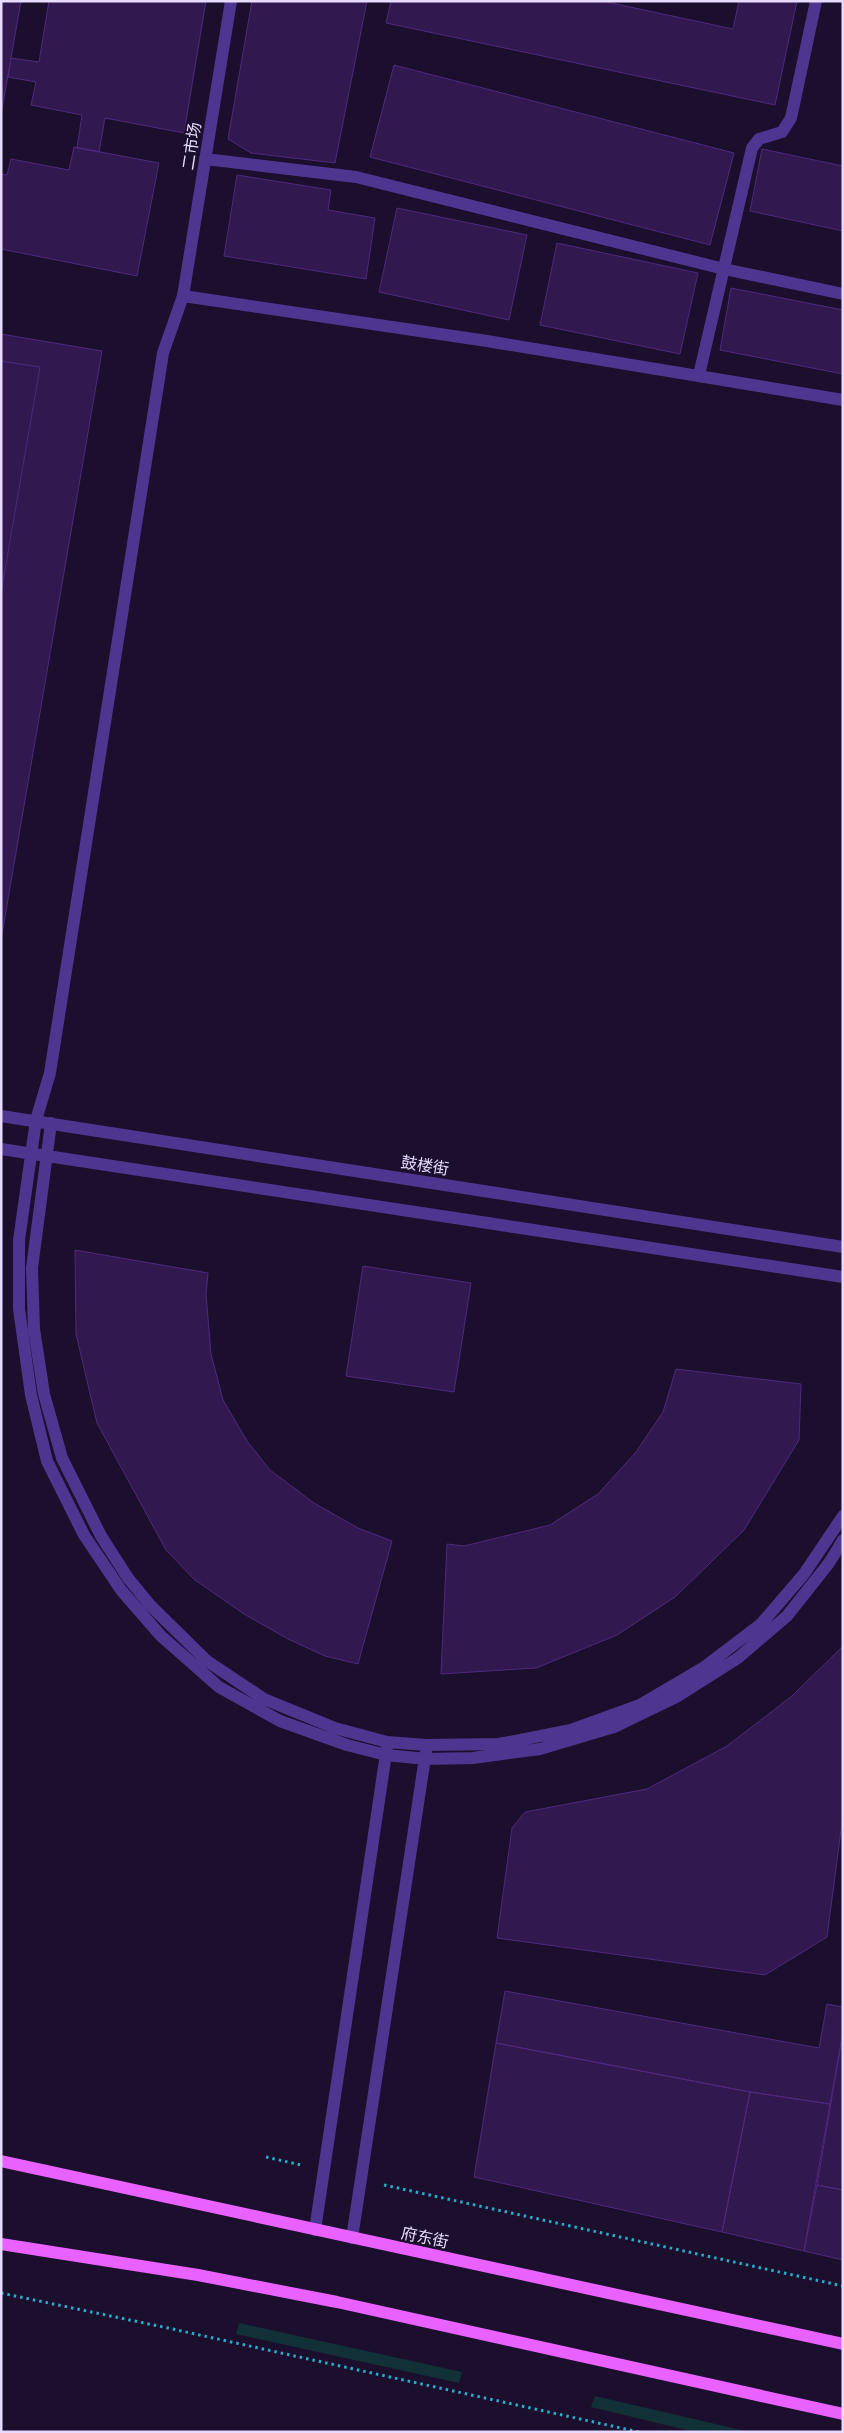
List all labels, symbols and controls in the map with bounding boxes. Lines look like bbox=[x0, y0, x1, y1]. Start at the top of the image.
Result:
street label: 二市场 bbox=[177, 121, 207, 172]
street label: 鼓楼街 bbox=[399, 1151, 450, 1181]
street label: 府东街 bbox=[399, 2222, 451, 2254]

